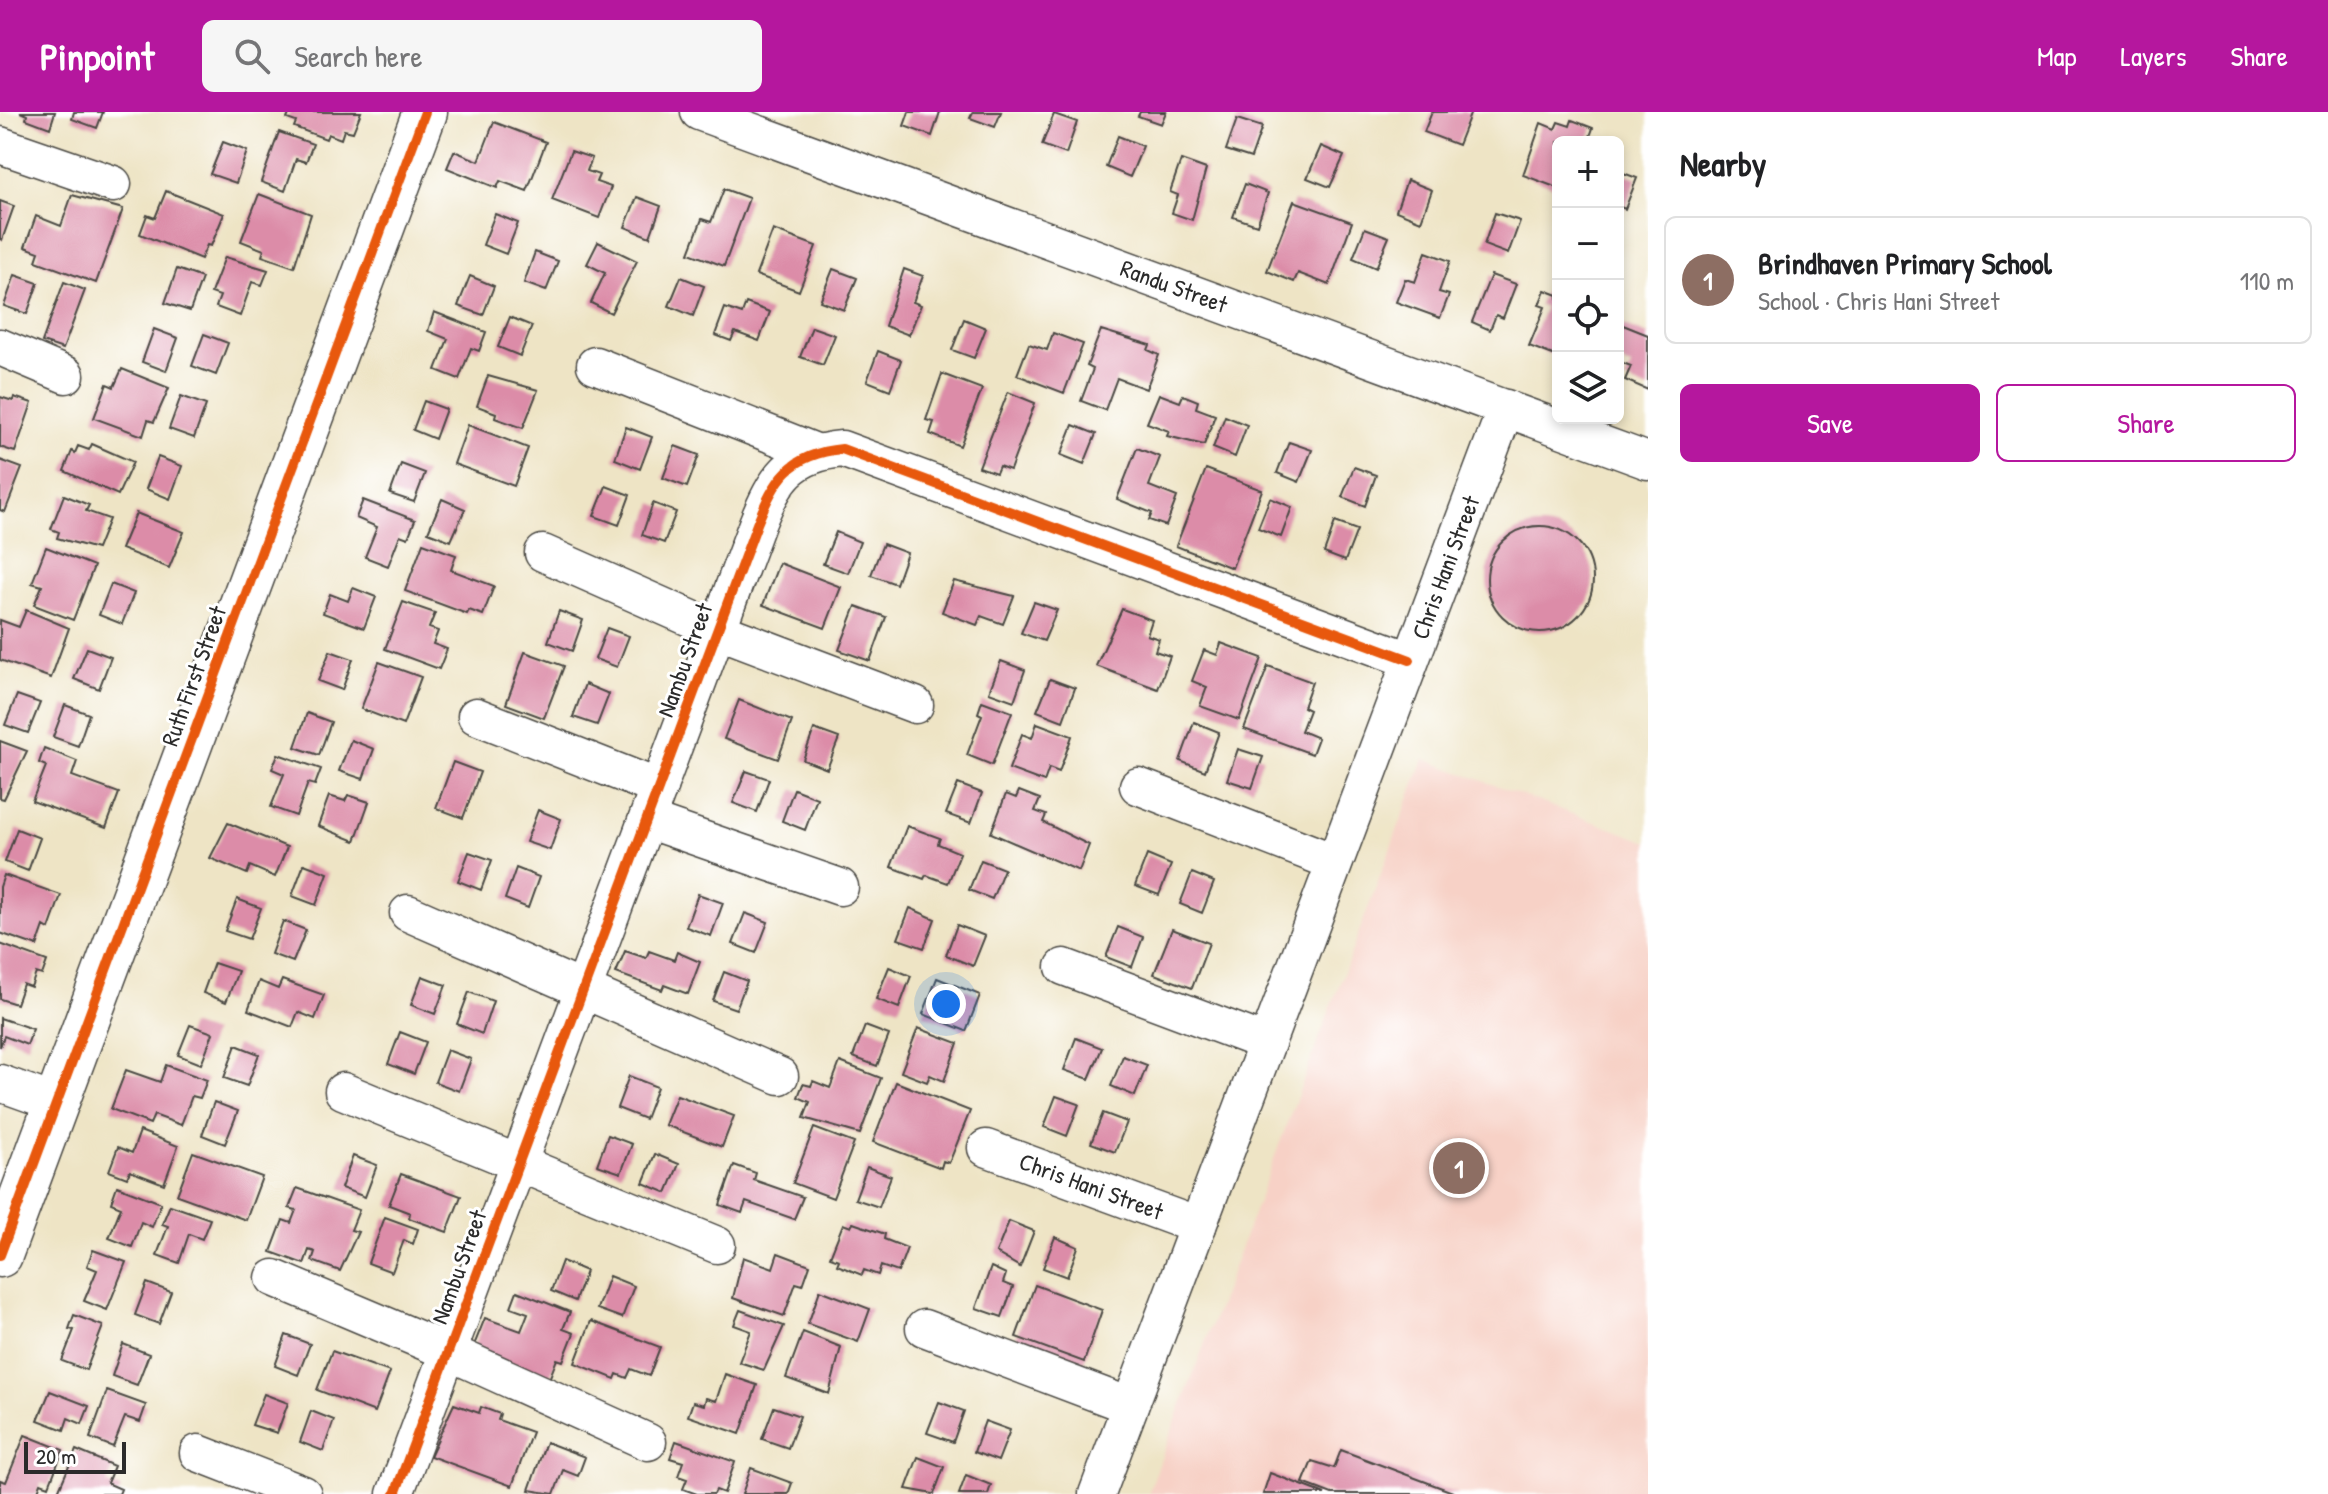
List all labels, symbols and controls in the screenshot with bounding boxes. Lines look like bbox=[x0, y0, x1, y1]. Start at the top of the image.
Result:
search box bbox=[202, 20, 762, 92]
text: Pinpoint bbox=[40, 30, 154, 82]
icon: search bbox=[230, 34, 274, 78]
text: Search here bbox=[294, 36, 423, 76]
text: Map bbox=[2037, 37, 2077, 75]
text: Layers bbox=[2121, 37, 2186, 75]
text: Share bbox=[2230, 37, 2288, 75]
map controls bbox=[1552, 136, 1624, 424]
button: + bbox=[1552, 136, 1624, 208]
text: Nearby bbox=[1680, 141, 1766, 187]
button: − bbox=[1552, 208, 1624, 280]
text: Brindhaven Primary School bbox=[1758, 243, 2052, 283]
street label: Randu Street bbox=[1116, 251, 1233, 320]
text: 1 bbox=[1703, 263, 1713, 298]
text: 110 m bbox=[2240, 263, 2294, 298]
button: locate bbox=[1552, 280, 1624, 352]
text: School · Chris Hani Street bbox=[1758, 283, 1999, 318]
button: layers bbox=[1552, 352, 1624, 424]
button: Save bbox=[1680, 384, 1980, 462]
button: Share bbox=[1996, 384, 2296, 462]
street label: Chris Hani Street bbox=[1403, 490, 1487, 643]
street label: Nambu Street bbox=[649, 597, 720, 721]
street label: Ruth First Street bbox=[153, 600, 233, 750]
your location bbox=[926, 984, 966, 1024]
pin: 1 bbox=[1433, 1138, 1485, 1198]
street label: Chris Hani Street bbox=[1015, 1145, 1169, 1227]
street label: Nambu Street bbox=[423, 1204, 494, 1328]
scale bar bbox=[24, 1438, 126, 1474]
text: 20 m bbox=[36, 1441, 76, 1471]

